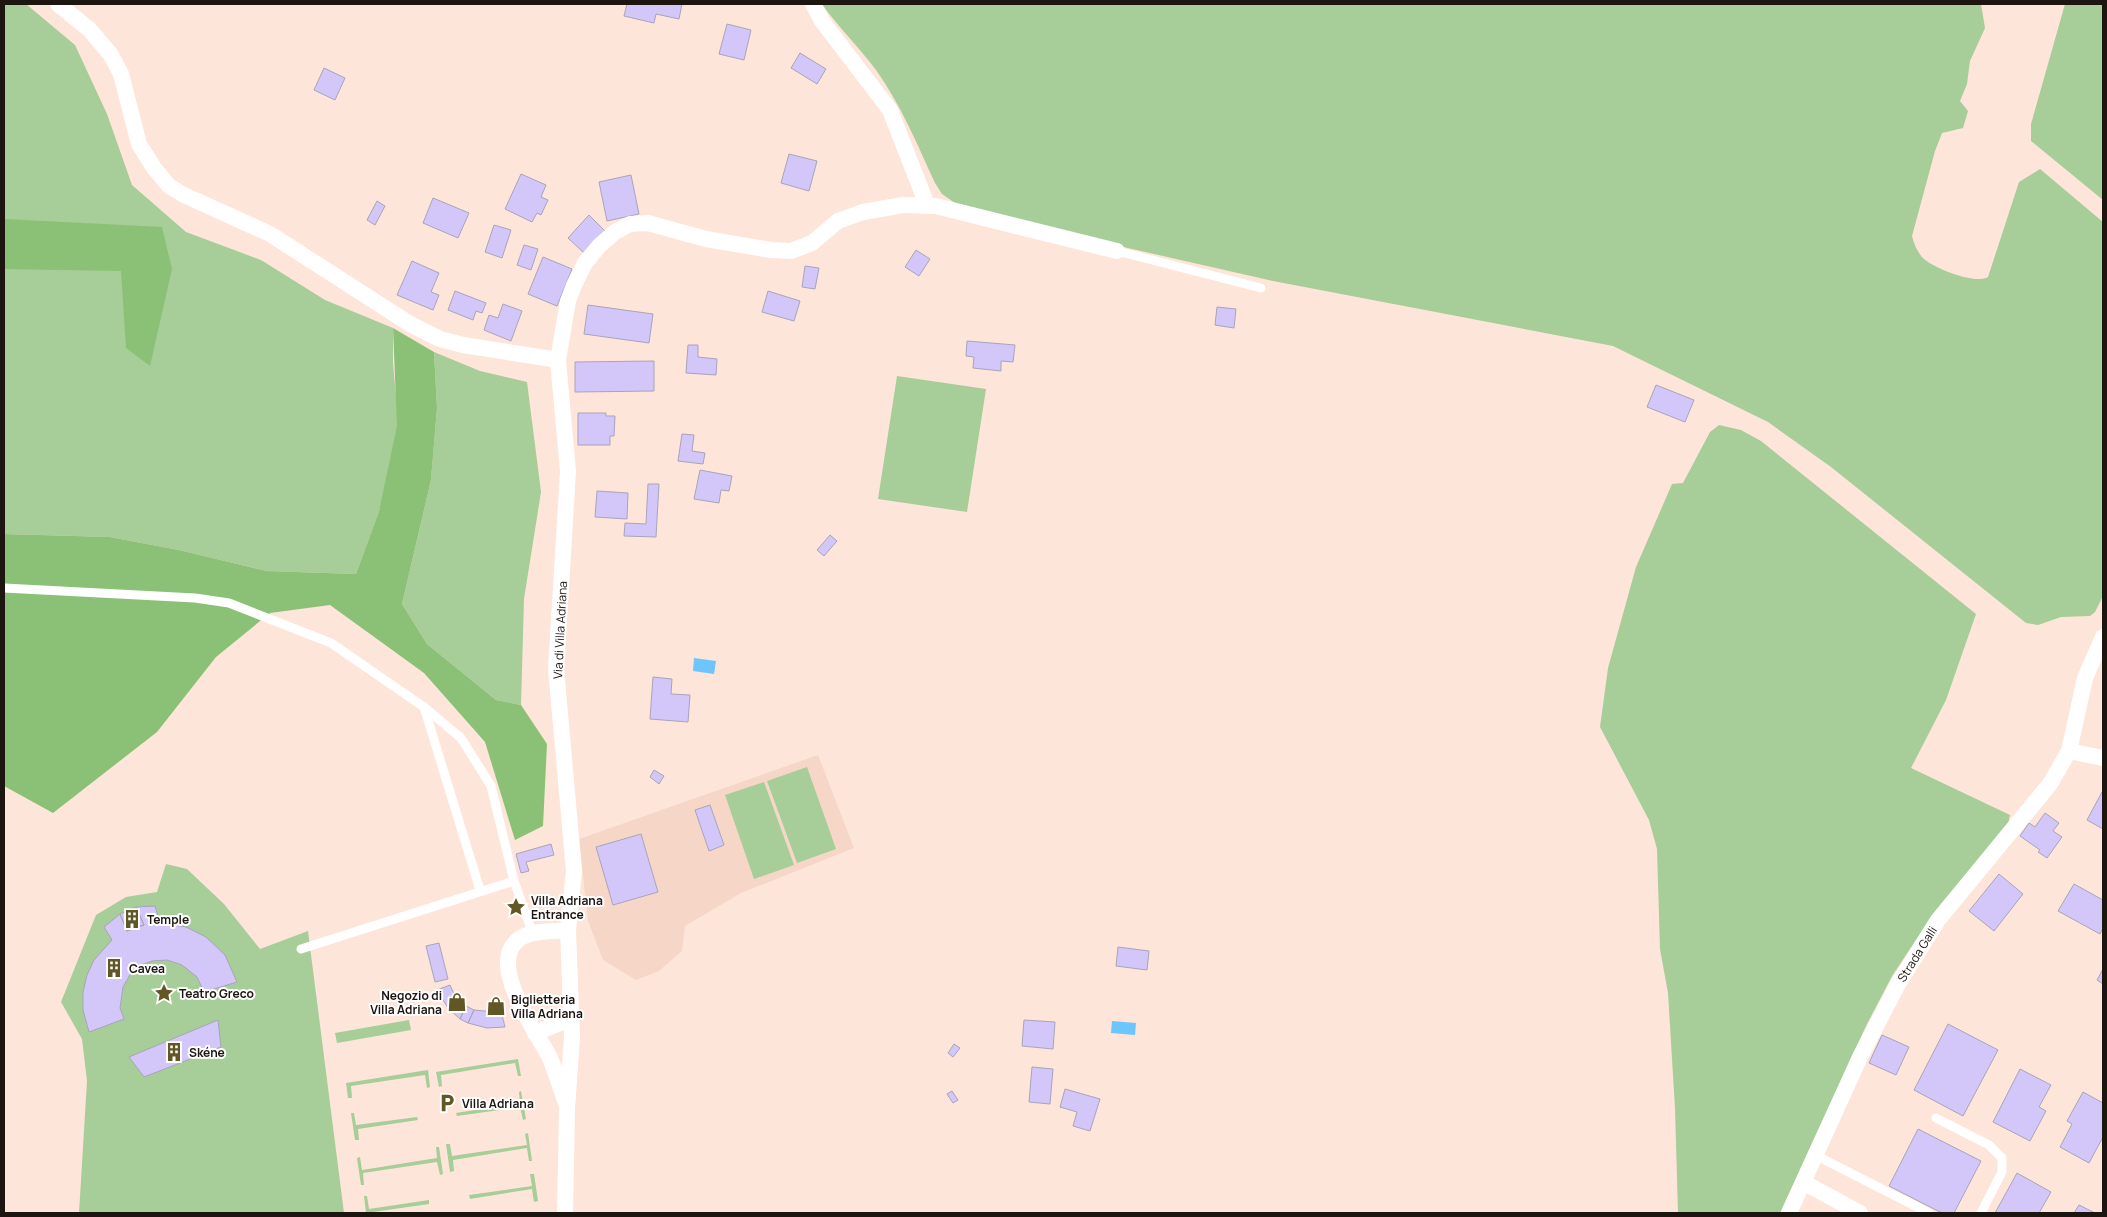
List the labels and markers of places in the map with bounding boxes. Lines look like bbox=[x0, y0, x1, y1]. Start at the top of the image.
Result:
place label: Villa Adriana Entrance bbox=[531, 892, 603, 923]
place icon: Villa Adriana Entrance bbox=[505, 896, 527, 918]
building icon: Temple bbox=[121, 908, 143, 930]
place label: Temple bbox=[147, 911, 189, 928]
building icon: Cavea bbox=[103, 957, 125, 979]
place label: Cavea bbox=[129, 960, 165, 977]
place icon: Teatro Greco bbox=[153, 982, 175, 1004]
place label: Teatro Greco bbox=[179, 985, 254, 1002]
place label: Negozio di Villa Adriana bbox=[370, 987, 442, 1018]
shop icon: Negozio di Villa Adriana bbox=[446, 991, 468, 1013]
place label: Biglietteria Villa Adriana bbox=[511, 991, 583, 1022]
shop icon: Biglietteria Villa Adriana bbox=[485, 995, 507, 1017]
building icon: Skéne bbox=[163, 1041, 185, 1063]
place label: Skéne bbox=[189, 1044, 225, 1061]
parking icon: Villa Adriana bbox=[436, 1092, 458, 1114]
place label: Villa Adriana bbox=[462, 1095, 534, 1112]

